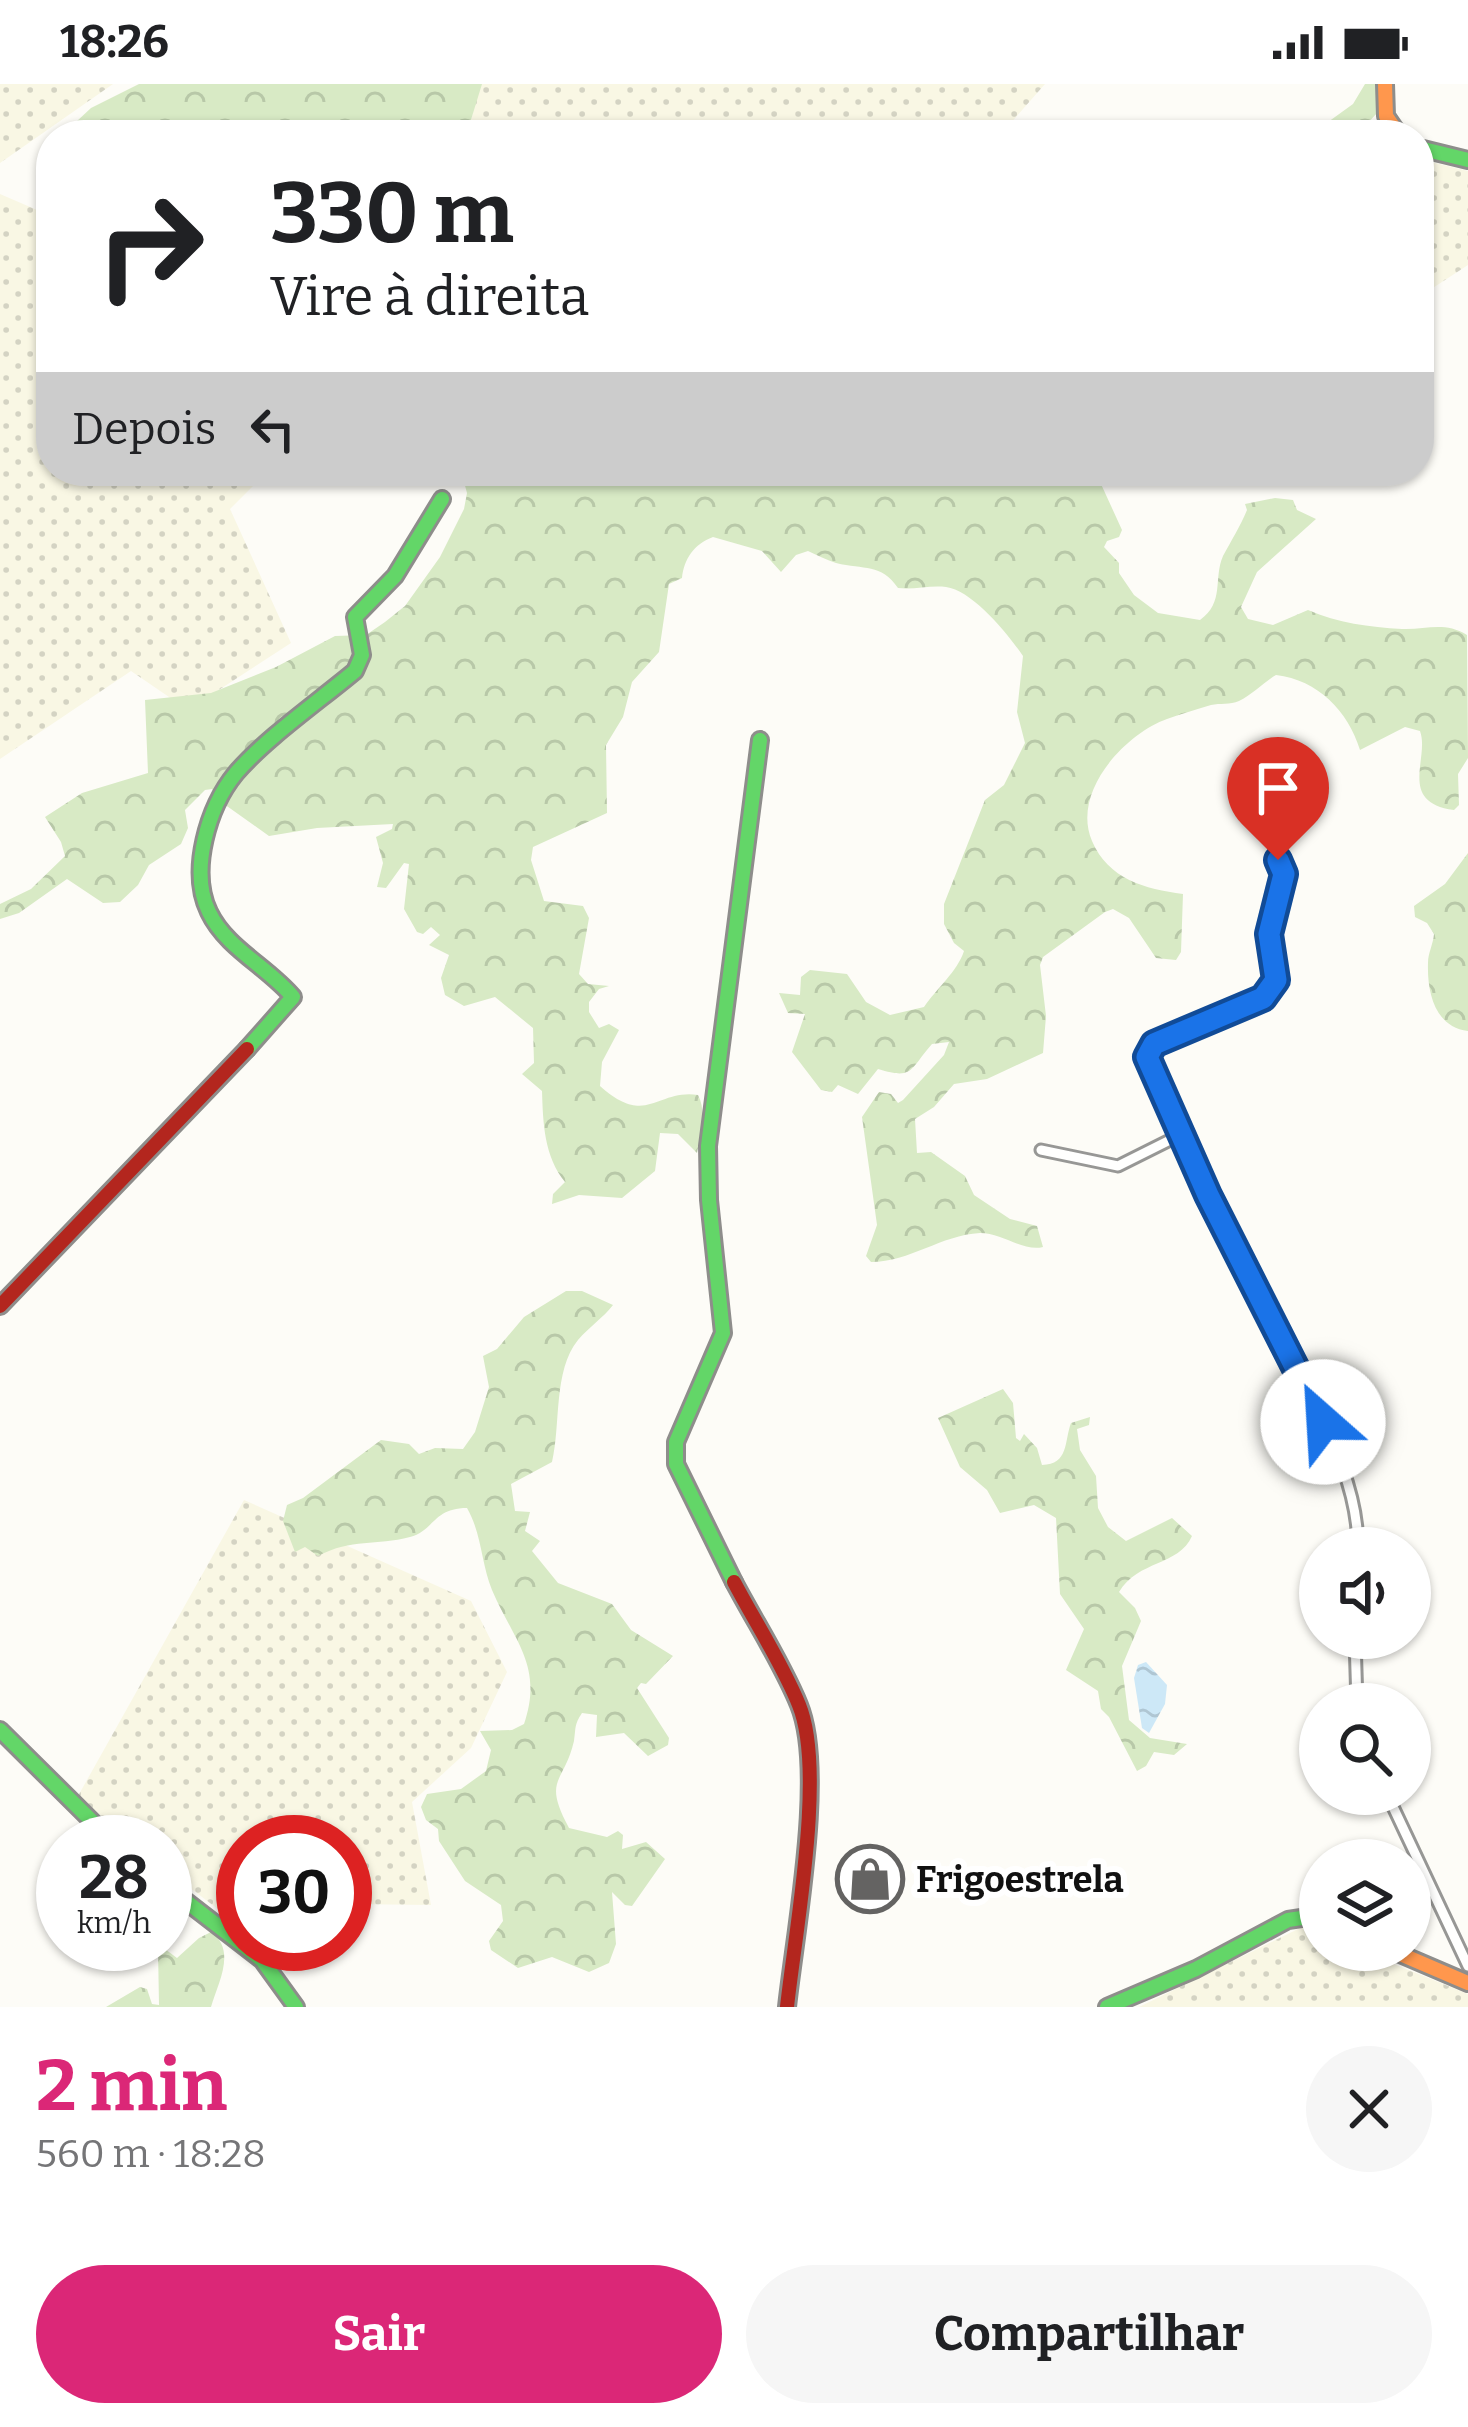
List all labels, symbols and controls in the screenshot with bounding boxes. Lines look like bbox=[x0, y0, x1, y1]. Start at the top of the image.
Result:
text: 18:26 bbox=[60, 15, 169, 69]
text: 330 m bbox=[270, 163, 514, 264]
icon: right bbox=[72, 168, 228, 324]
text: Vire à direita bbox=[270, 265, 589, 329]
icon: left bbox=[240, 396, 306, 462]
text: Depois bbox=[72, 402, 216, 456]
pin bbox=[1227, 737, 1329, 860]
icon: arrive bbox=[1245, 755, 1311, 821]
position arrow bbox=[1260, 1359, 1386, 1485]
map controls bbox=[1299, 1527, 1431, 1971]
button: sound bbox=[1299, 1527, 1431, 1659]
button: search bbox=[1299, 1683, 1431, 1815]
speed limit sign: 30 bbox=[216, 1815, 372, 1971]
button: layers bbox=[1299, 1839, 1431, 1971]
text: 28 bbox=[79, 1842, 149, 1914]
shop icon: Frigoestrela bbox=[835, 1844, 905, 1914]
place label: Frigoestrela bbox=[916, 1858, 1124, 1902]
text: km/h bbox=[77, 1905, 151, 1941]
text: 2 min bbox=[36, 2043, 227, 2129]
button: close bbox=[1306, 2046, 1432, 2172]
text: 560 m · 18:28 bbox=[36, 2131, 266, 2177]
button: Sair bbox=[36, 2265, 722, 2403]
button: Compartilhar bbox=[746, 2265, 1432, 2403]

